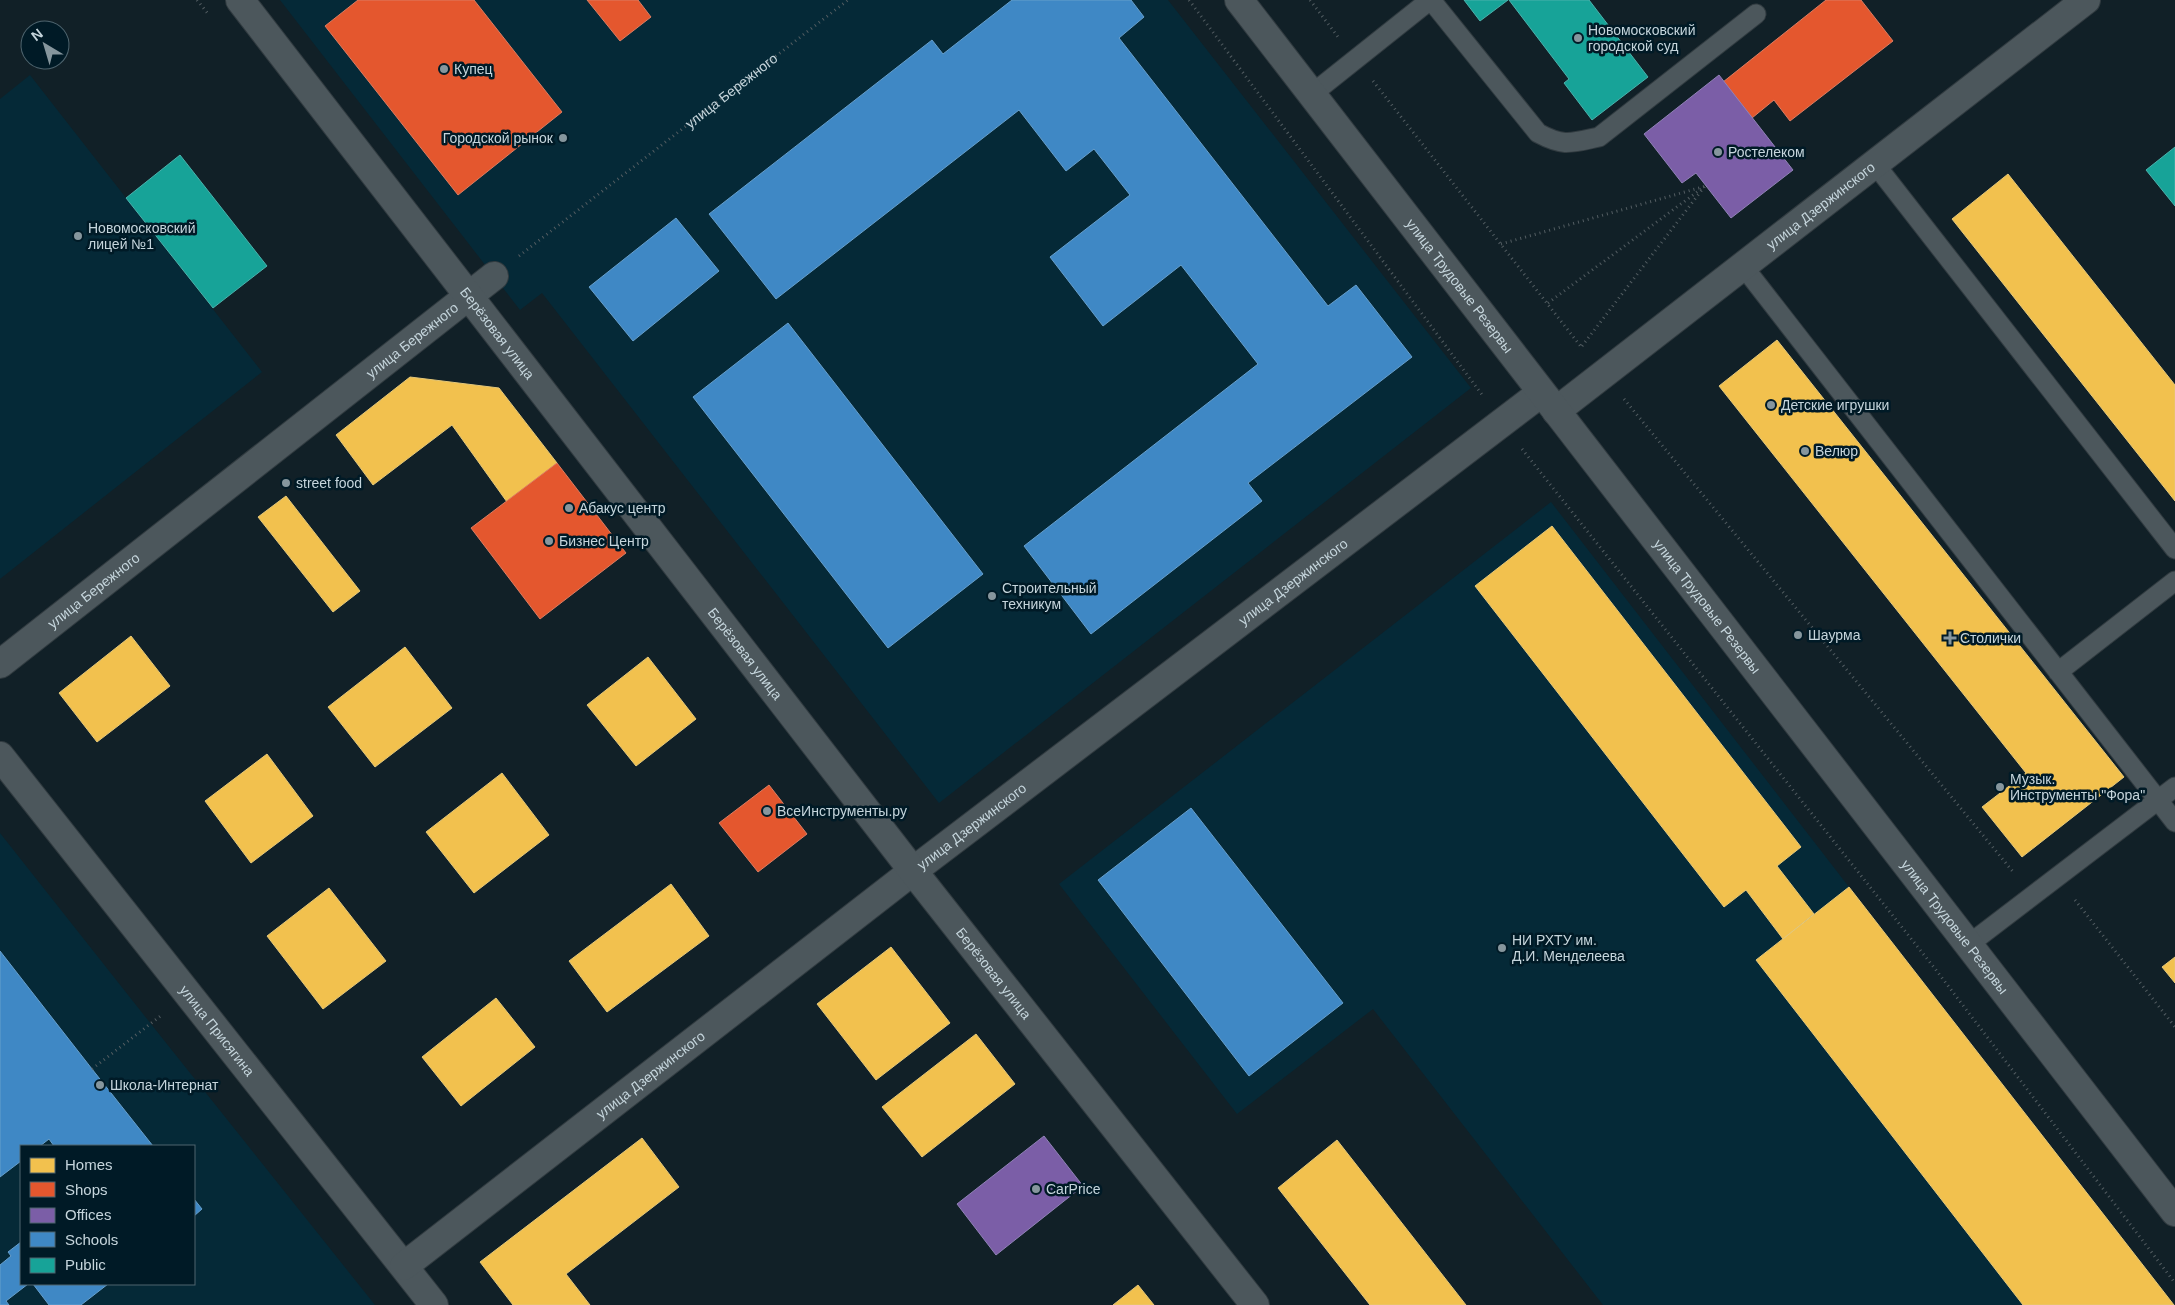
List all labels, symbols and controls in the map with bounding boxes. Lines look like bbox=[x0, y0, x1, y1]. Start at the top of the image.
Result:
north arrow bbox=[20, 20, 70, 70]
place label: Новомосковский городской суд bbox=[1588, 22, 1696, 54]
text: N bbox=[28, 25, 46, 44]
marker: Новомосковский городской суд bbox=[1572, 32, 1584, 44]
street label: улица Бережного bbox=[682, 50, 781, 132]
place label: Купец bbox=[454, 61, 493, 77]
marker: Купец bbox=[438, 63, 450, 75]
place label: Городской рынок bbox=[443, 130, 554, 146]
marker: Городской рынок bbox=[557, 132, 569, 144]
place label: Ростелеком bbox=[1728, 144, 1805, 160]
marker: Ростелеком bbox=[1712, 146, 1724, 158]
street label: улица Дзержинского bbox=[1763, 159, 1878, 253]
street label: улица Трудовые Резервы bbox=[1403, 215, 1516, 356]
place label: Новомосковский лицей №1 bbox=[88, 220, 196, 252]
marker: Новомосковский лицей №1 bbox=[72, 230, 84, 242]
street label: Берёзовая улица bbox=[457, 284, 538, 382]
street label: улица Бережного bbox=[363, 299, 461, 381]
place label: Детские игрушки bbox=[1781, 397, 1889, 413]
marker: Детские игрушки bbox=[1765, 399, 1777, 411]
place label: Велюр bbox=[1815, 443, 1858, 459]
marker: Велюр bbox=[1799, 445, 1811, 457]
place label: street food bbox=[296, 475, 362, 491]
marker: street food bbox=[280, 477, 292, 489]
place label: Абакус центр bbox=[579, 500, 666, 516]
marker: Абакус центр bbox=[563, 502, 575, 514]
place label: Бизнес Центр bbox=[559, 533, 649, 549]
marker: Бизнес Центр bbox=[543, 535, 555, 547]
street label: улица Дзержинского bbox=[1235, 535, 1351, 628]
street label: улица Трудовые Резервы bbox=[1650, 536, 1764, 676]
street label: улица Бережного bbox=[44, 549, 143, 631]
place label: Строительный техникум bbox=[1002, 580, 1097, 612]
marker: Строительный техникум bbox=[986, 590, 998, 602]
street label: Берёзовая улица bbox=[705, 605, 786, 703]
place label: Шаурма bbox=[1808, 627, 1861, 643]
marker: Шаурма bbox=[1792, 629, 1804, 641]
place label: Столички bbox=[1960, 630, 2021, 646]
marker: Столички bbox=[1944, 632, 1956, 644]
place label: Музык. Инструменты "Фора" bbox=[2010, 771, 2145, 803]
street label: улица Дзержинского bbox=[914, 780, 1030, 873]
marker: Музык. Инструменты "Фора" bbox=[1994, 781, 2006, 793]
place label: ВсеИнструменты.ру bbox=[777, 803, 907, 819]
marker: ВсеИнструменты.ру bbox=[761, 805, 773, 817]
street label: улица Трудовые Резервы bbox=[1898, 857, 2012, 997]
street label: Берёзовая улица bbox=[953, 925, 1035, 1022]
place label: НИ РХТУ им. Д.И. Менделеева bbox=[1512, 932, 1625, 964]
marker: НИ РХТУ им. Д.И. Менделеева bbox=[1496, 942, 1508, 954]
street label: улица Присягина bbox=[176, 982, 258, 1079]
street label: улица Дзержинского bbox=[593, 1028, 708, 1122]
place label: Школа-Интернат bbox=[110, 1077, 219, 1093]
marker: Школа-Интернат bbox=[94, 1079, 106, 1091]
legend bbox=[20, 1145, 195, 1285]
text: Homes bbox=[65, 1156, 113, 1173]
text: Shops bbox=[65, 1181, 108, 1198]
place label: CarPrice bbox=[1046, 1181, 1101, 1197]
marker: CarPrice bbox=[1030, 1183, 1042, 1195]
text: Offices bbox=[65, 1206, 111, 1223]
text: Schools bbox=[65, 1231, 118, 1248]
text: Public bbox=[65, 1256, 106, 1273]

